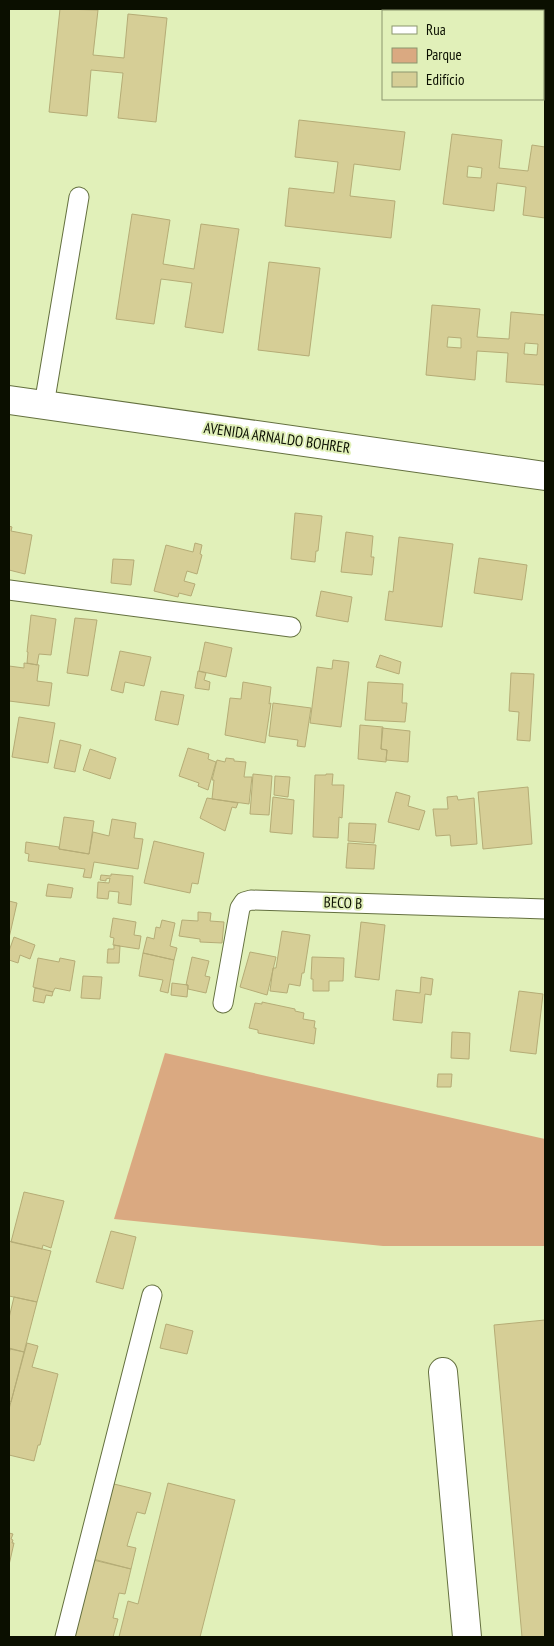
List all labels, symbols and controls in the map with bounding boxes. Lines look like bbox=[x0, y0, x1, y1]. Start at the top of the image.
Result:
legend bbox=[382, 10, 544, 100]
text: Rua bbox=[426, 20, 446, 39]
text: Parque bbox=[426, 45, 462, 64]
text: Edifício bbox=[426, 70, 464, 89]
street label: AVENIDA ARNALDO BOHRER bbox=[203, 418, 351, 457]
street label: BECO B bbox=[323, 892, 363, 913]

